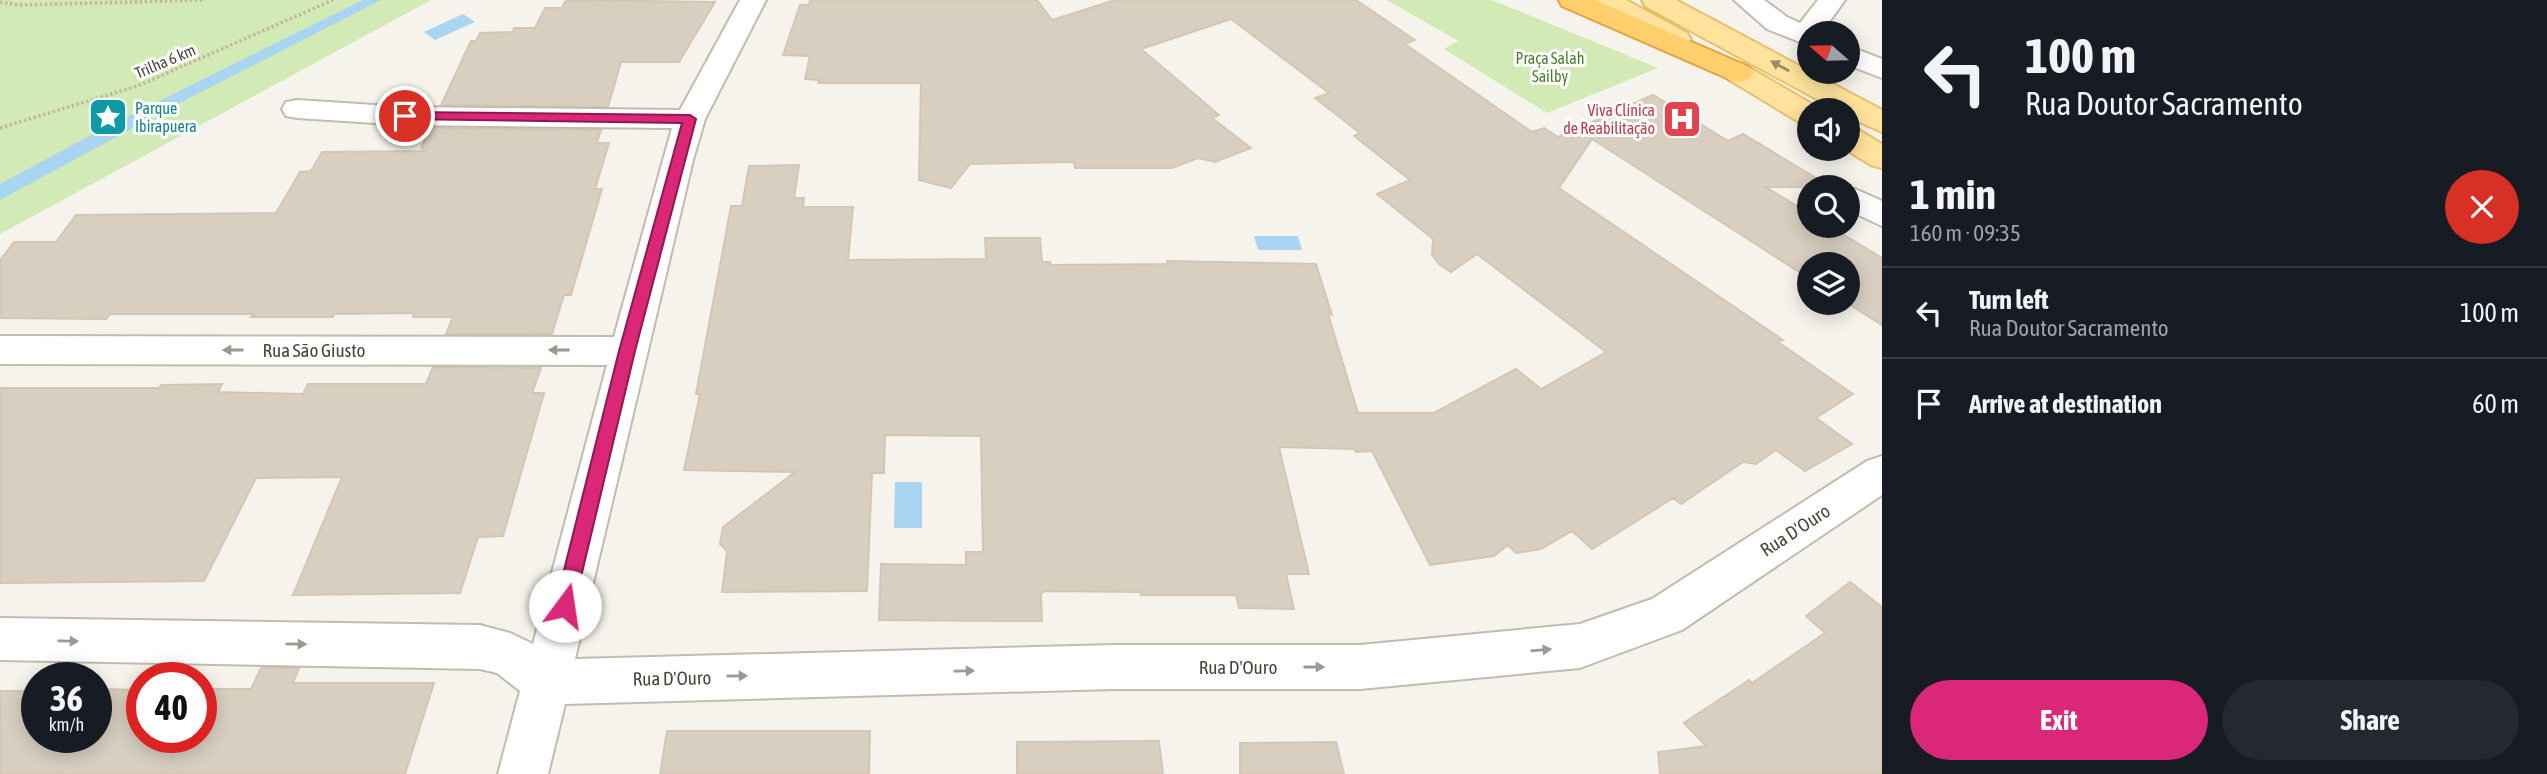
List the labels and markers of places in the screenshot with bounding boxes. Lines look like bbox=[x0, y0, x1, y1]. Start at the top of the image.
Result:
pin bbox=[375, 86, 435, 146]
place icon: Parque Ibirapuera bbox=[87, 96, 129, 138]
hospital icon: Viva Clínica de Reabilitação bbox=[1661, 98, 1703, 140]
place label: Parque Ibirapuera bbox=[135, 99, 197, 136]
place label: Viva Clínica de Reabilitação bbox=[1563, 101, 1655, 138]

